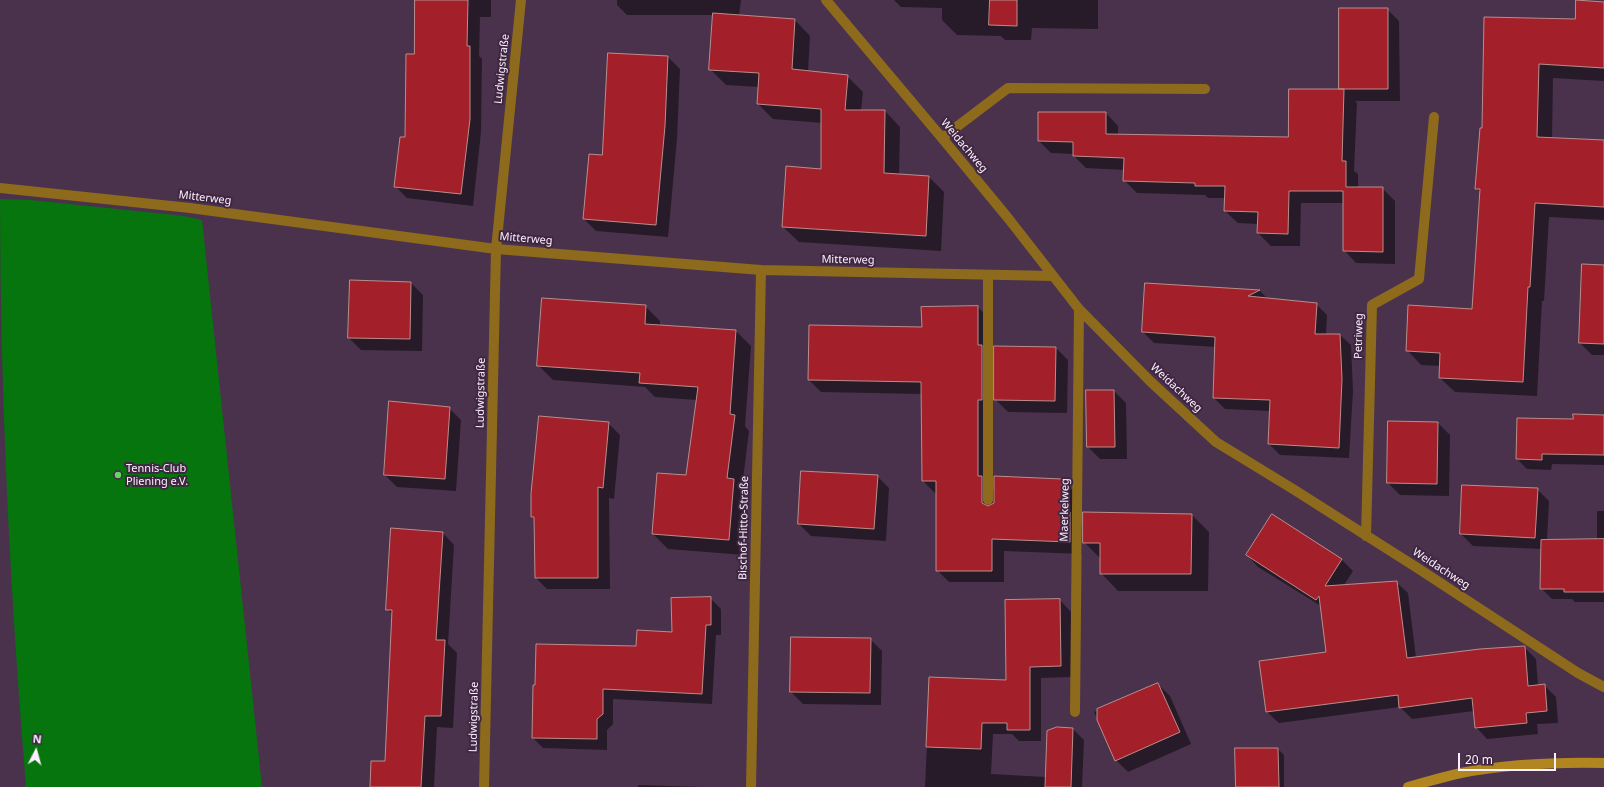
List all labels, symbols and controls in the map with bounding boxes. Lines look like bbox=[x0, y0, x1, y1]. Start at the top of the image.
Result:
street label: Ludwigstraße bbox=[492, 33, 512, 105]
street label: Weidachweg bbox=[938, 117, 990, 175]
street label: Mitterweg bbox=[178, 188, 232, 208]
street label: Mitterweg bbox=[499, 230, 553, 248]
street label: Mitterweg bbox=[821, 253, 875, 267]
street label: Petriweg bbox=[1352, 313, 1366, 359]
street label: Ludwigstraße bbox=[474, 358, 488, 428]
street label: Weidachweg bbox=[1147, 361, 1205, 415]
place label: Tennis-Club Pliening e.V. bbox=[126, 462, 188, 488]
marker: Tennis-Club Pliening e.V. bbox=[113, 470, 123, 480]
street label: Bischof-Hitto-Straße bbox=[736, 476, 752, 580]
street label: Maerkelweg bbox=[1058, 478, 1072, 542]
street label: Weidachweg bbox=[1410, 546, 1472, 592]
street label: Ludwigstraße bbox=[467, 682, 481, 752]
north arrow bbox=[16, 731, 56, 771]
text: N bbox=[32, 731, 43, 746]
scale bar bbox=[1460, 745, 1558, 771]
text: 20 m bbox=[1465, 751, 1493, 768]

